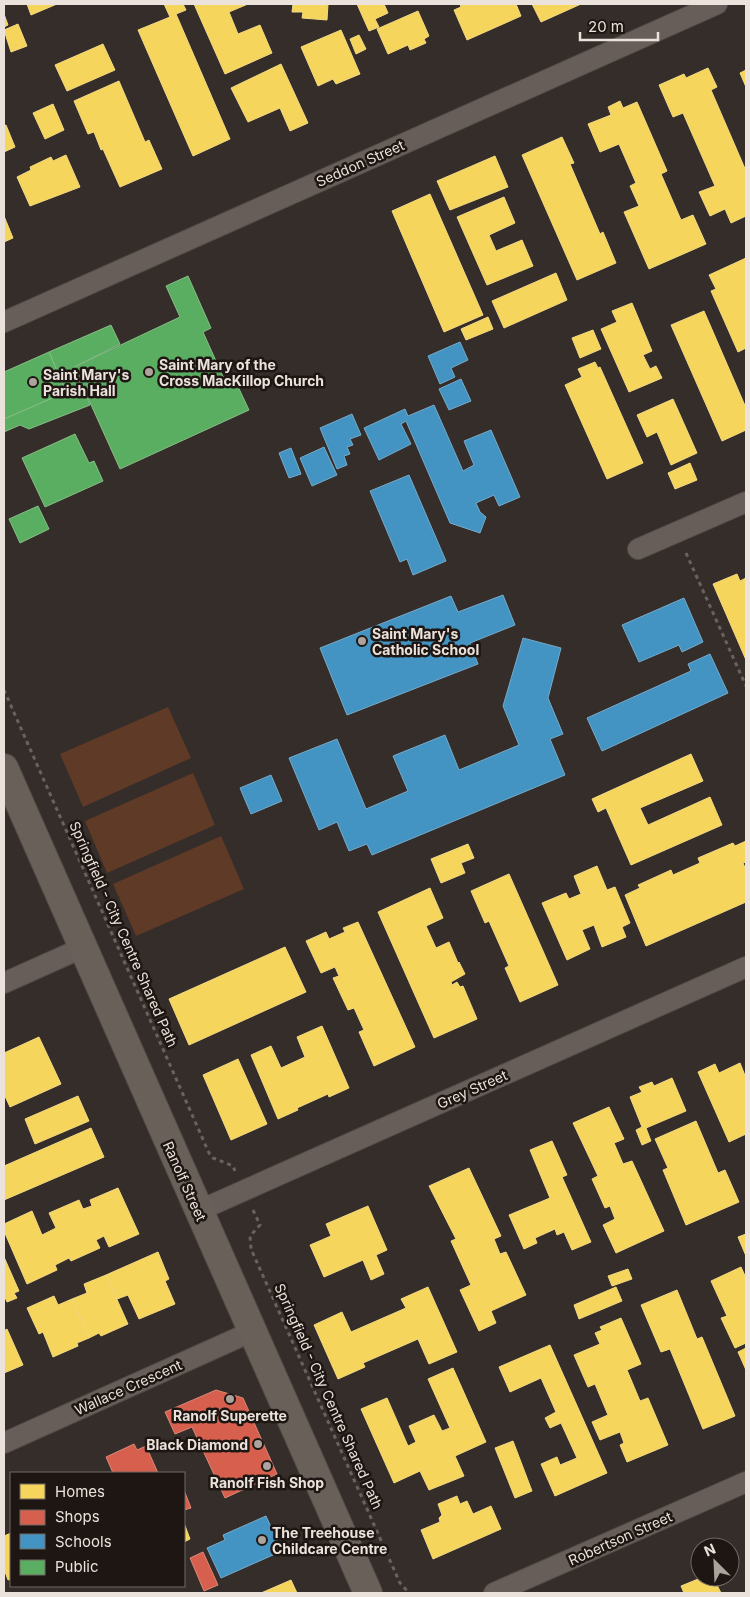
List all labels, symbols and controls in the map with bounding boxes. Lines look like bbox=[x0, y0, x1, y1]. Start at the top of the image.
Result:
scale bar bbox=[580, 10, 658, 42]
text: 20 m bbox=[588, 17, 624, 36]
street label: Seddon Street bbox=[313, 136, 407, 190]
place label: Saint Mary of the Cross MacKillop Church bbox=[159, 356, 324, 389]
place label: Saint Mary's Parish Hall bbox=[43, 366, 129, 399]
marker: Saint Mary of the Cross MacKillop Church bbox=[143, 366, 155, 378]
marker: Saint Mary's Parish Hall bbox=[27, 376, 39, 388]
place label: Saint Mary's Catholic School bbox=[372, 625, 479, 658]
marker: Saint Mary's Catholic School bbox=[356, 635, 368, 647]
street label: Springfield - City Centre Shared Path bbox=[66, 818, 182, 1050]
street label: Grey Street bbox=[434, 1066, 510, 1112]
street label: Ranolf Street bbox=[160, 1138, 210, 1224]
street label: Springfield - City Centre Shared Path bbox=[271, 1280, 387, 1512]
street label: Wallace Crescent bbox=[72, 1356, 185, 1418]
marker: Ranolf Superette bbox=[224, 1393, 236, 1405]
place label: Ranolf Superette bbox=[173, 1407, 287, 1424]
place label: Black Diamond bbox=[146, 1436, 248, 1453]
marker: Black Diamond bbox=[252, 1438, 264, 1450]
marker: Ranolf Fish Shop bbox=[261, 1460, 273, 1472]
legend bbox=[10, 1472, 185, 1587]
place label: Ranolf Fish Shop bbox=[210, 1474, 324, 1491]
text: Homes bbox=[55, 1482, 105, 1501]
text: Shops bbox=[55, 1507, 100, 1526]
street label: Robertson Street bbox=[566, 1507, 675, 1568]
place label: The Treehouse Childcare Centre bbox=[272, 1524, 387, 1557]
text: Schools bbox=[55, 1532, 112, 1551]
marker: The Treehouse Childcare Centre bbox=[256, 1534, 268, 1546]
north arrow bbox=[690, 1537, 740, 1587]
text: N bbox=[701, 1540, 718, 1560]
text: Public bbox=[55, 1557, 98, 1576]

